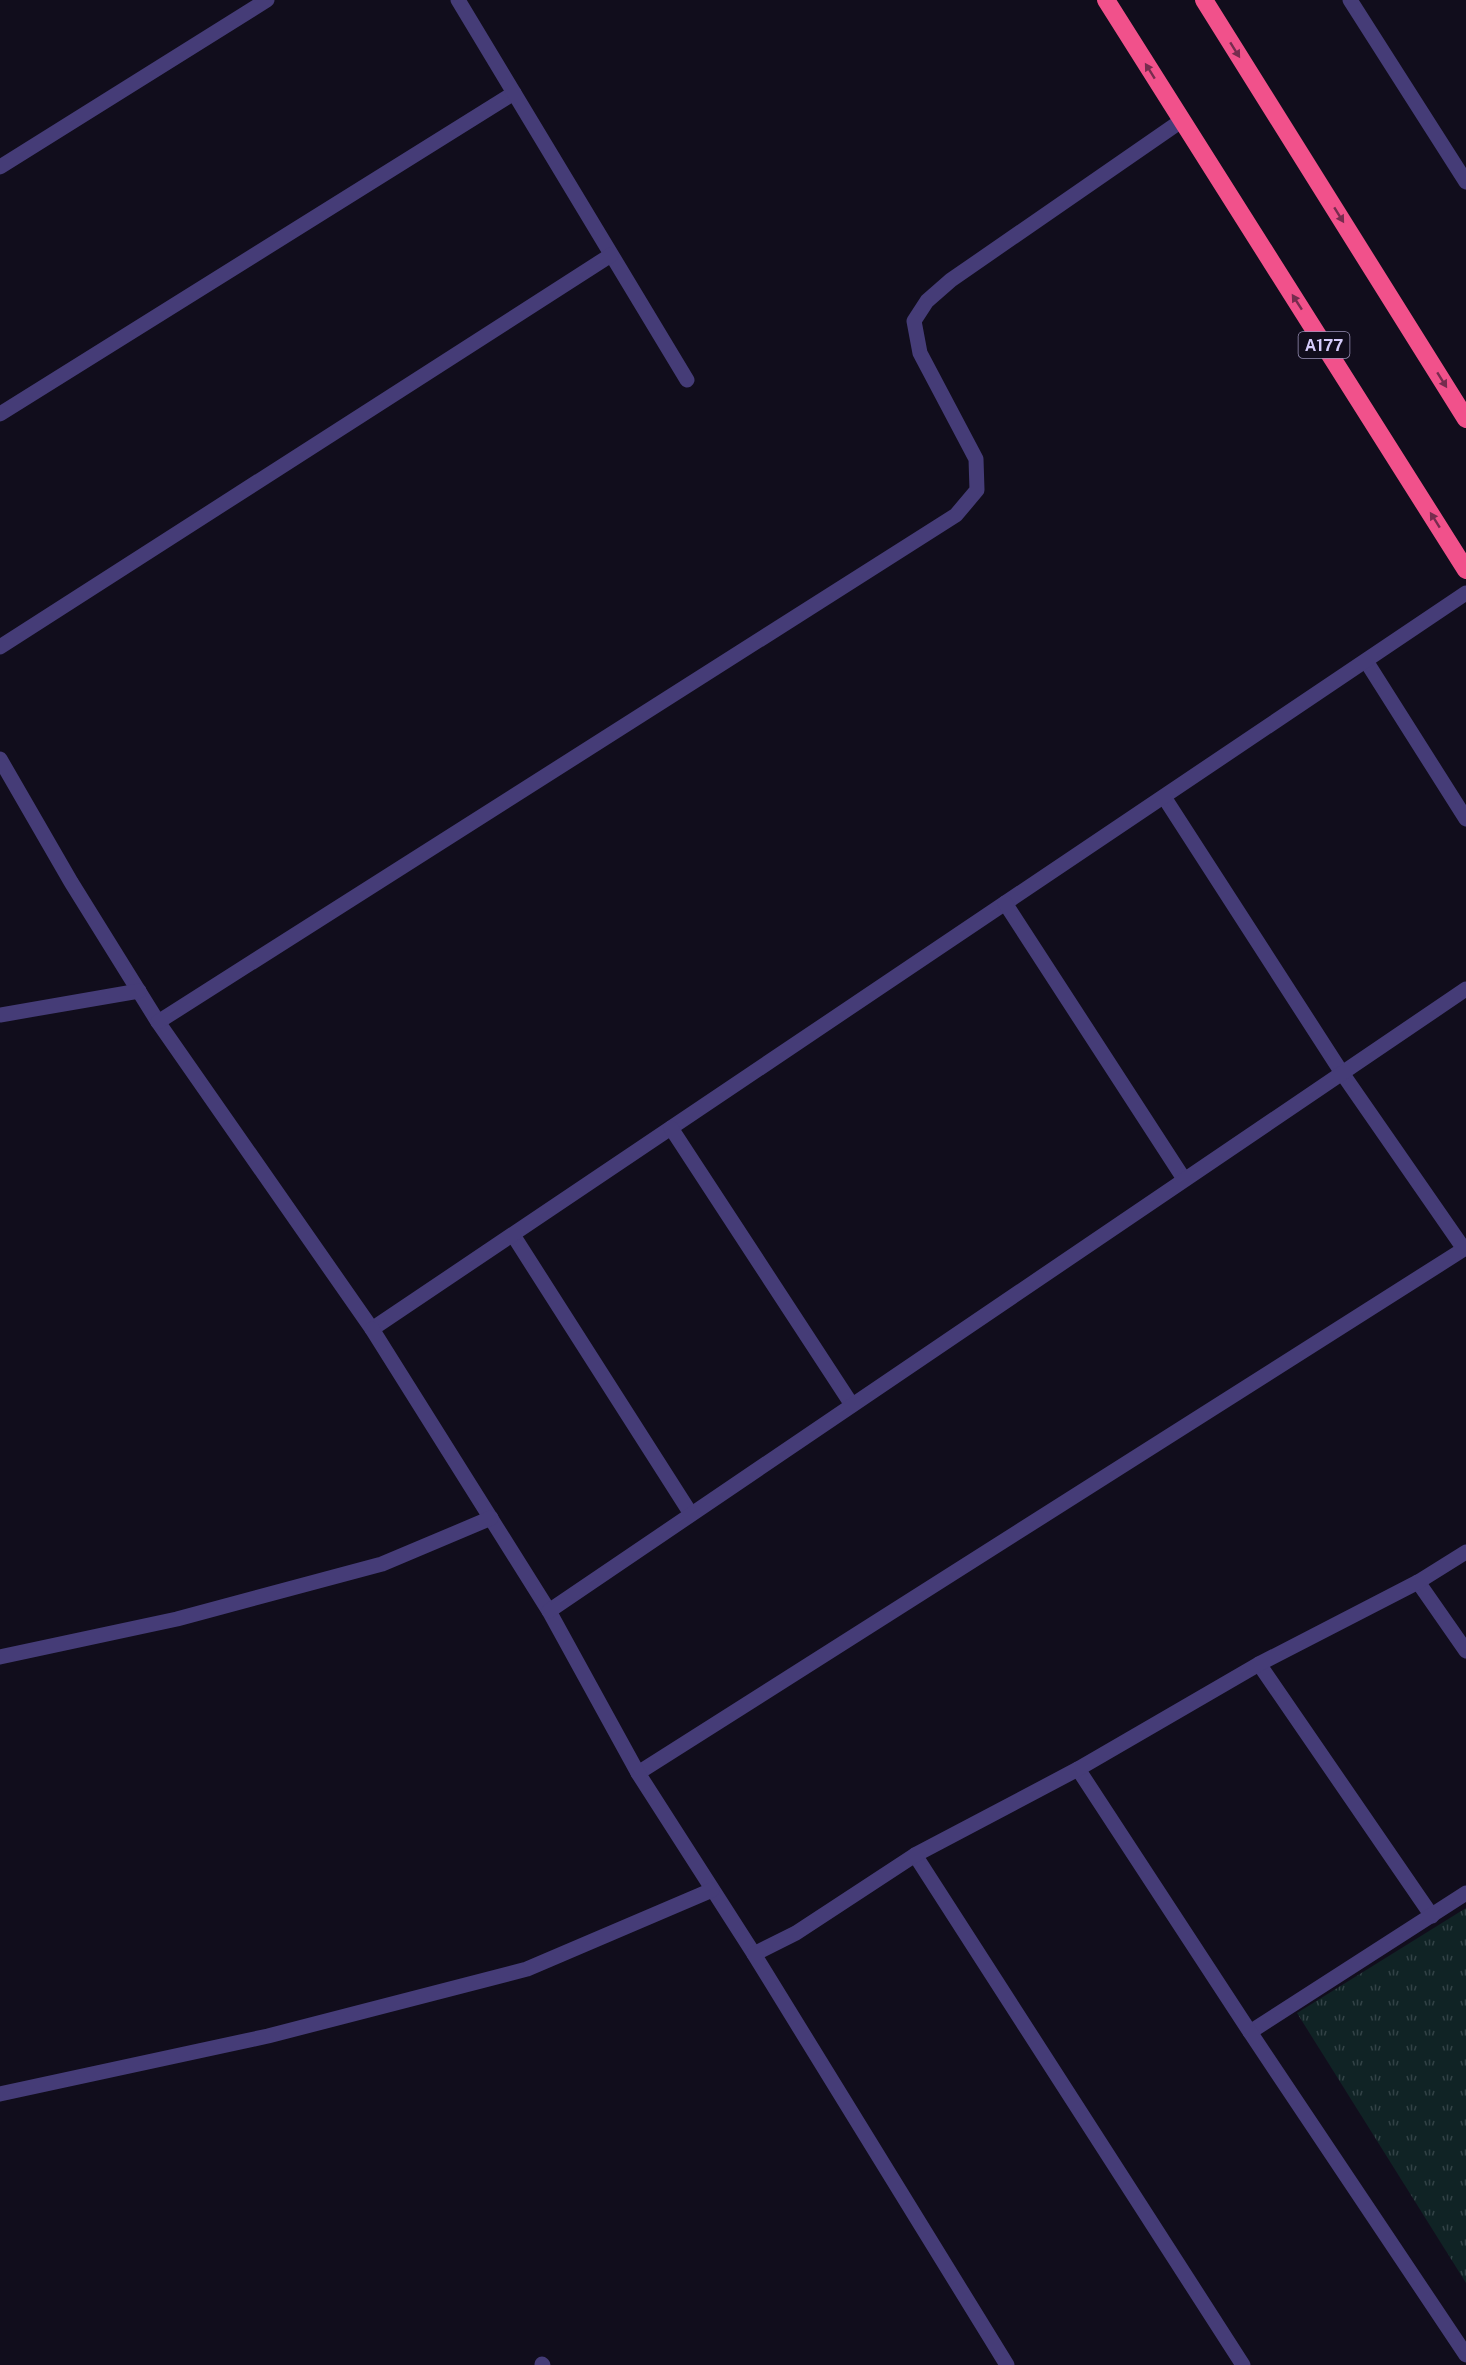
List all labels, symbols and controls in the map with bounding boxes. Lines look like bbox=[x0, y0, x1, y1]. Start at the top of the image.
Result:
one-way arrow bbox=[1230, 41, 1241, 58]
one-way arrow bbox=[1145, 63, 1156, 79]
one-way arrow bbox=[1333, 207, 1344, 223]
one-way arrow bbox=[1292, 294, 1303, 311]
road number: A177 bbox=[1298, 332, 1350, 358]
one-way arrow bbox=[1436, 372, 1447, 388]
one-way arrow bbox=[1430, 512, 1441, 528]

